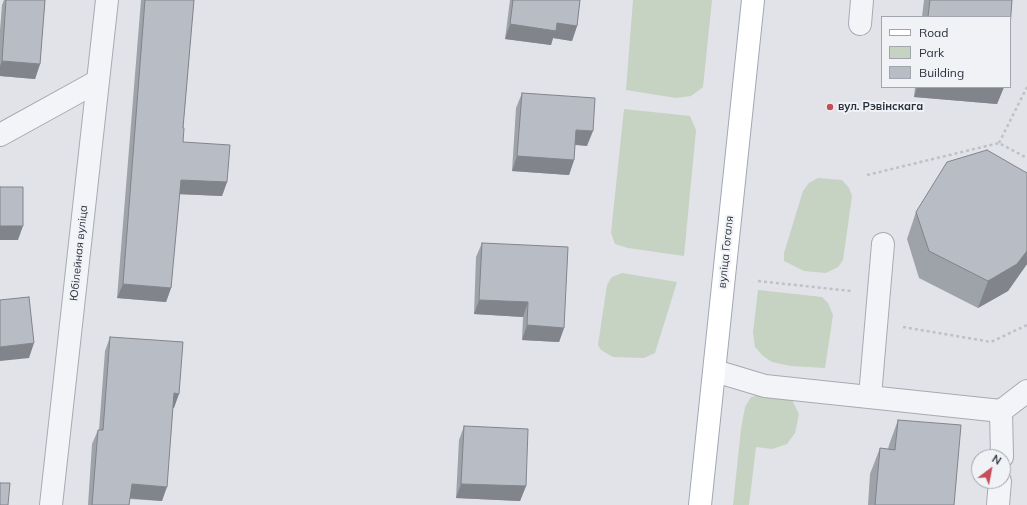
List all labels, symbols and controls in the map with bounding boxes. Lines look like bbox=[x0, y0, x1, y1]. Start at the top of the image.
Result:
legend bbox=[881, 16, 1011, 88]
text: Road bbox=[919, 25, 948, 40]
text: Park bbox=[919, 45, 944, 60]
text: Building bbox=[919, 65, 964, 80]
place label: вул. Рэвінскага bbox=[838, 100, 923, 114]
marker: вул. Рэвінскага bbox=[825, 102, 835, 112]
street label: Юбілейная вуліца bbox=[67, 204, 91, 302]
street label: вуліца Гогаля bbox=[716, 215, 736, 289]
north arrow bbox=[971, 449, 1011, 489]
text: N bbox=[990, 452, 1004, 468]

